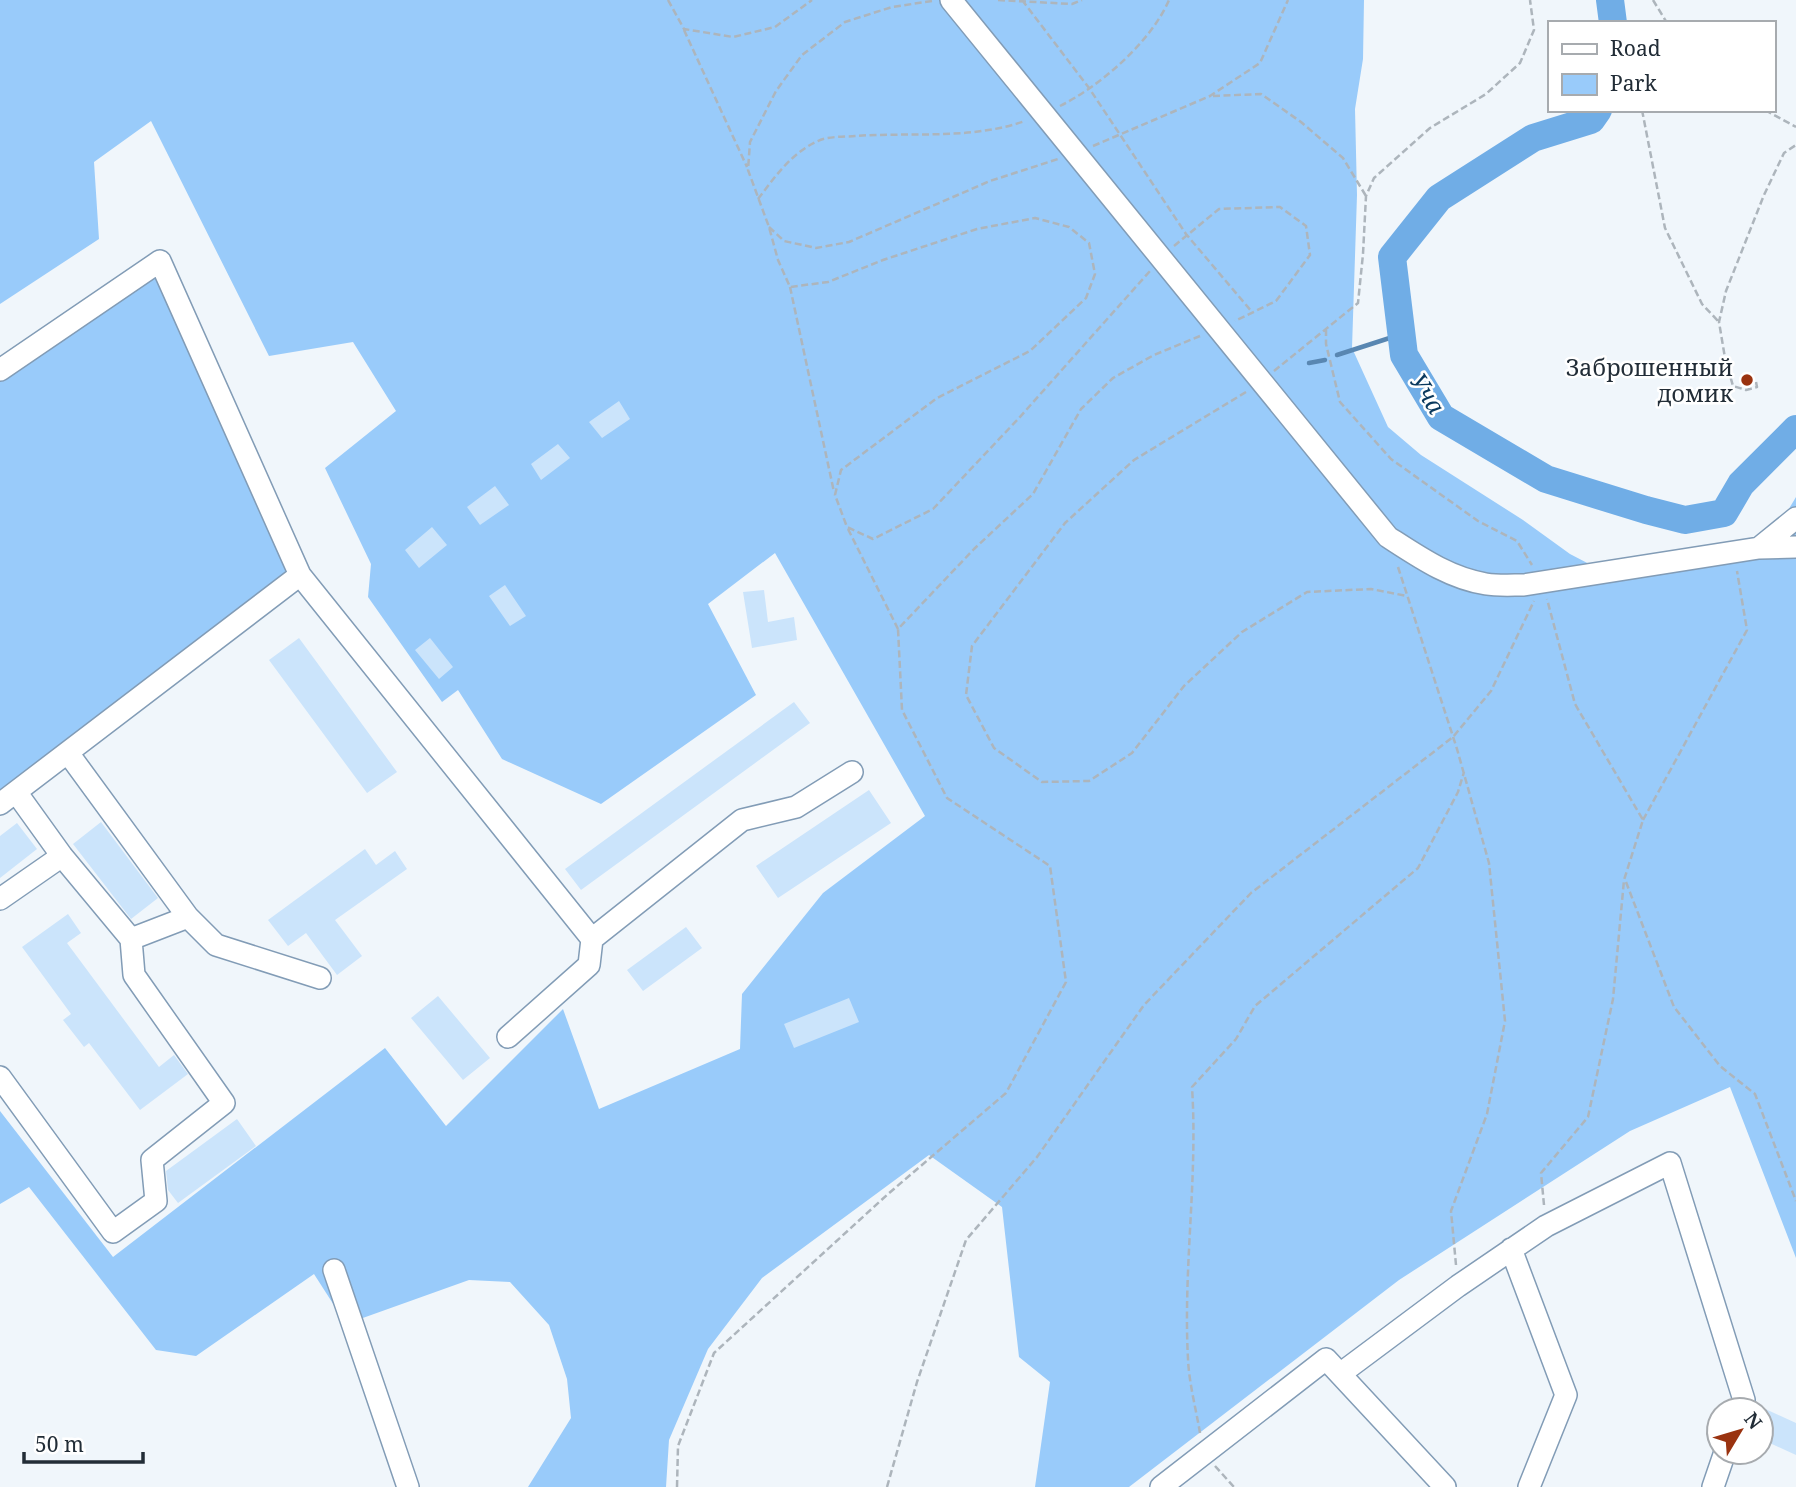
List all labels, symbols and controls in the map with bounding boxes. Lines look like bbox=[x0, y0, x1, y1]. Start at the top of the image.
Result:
legend bbox=[1548, 21, 1775, 112]
text: Road bbox=[1610, 34, 1661, 62]
text: Park bbox=[1610, 69, 1657, 97]
place label: Заброшенный домик bbox=[1566, 351, 1733, 409]
water label: Уча bbox=[1403, 366, 1454, 420]
marker: Заброшенный домик bbox=[1739, 372, 1755, 388]
north arrow bbox=[1705, 1396, 1775, 1466]
text: N bbox=[1739, 1407, 1768, 1434]
scale bar bbox=[24, 1420, 144, 1464]
text: 50 m bbox=[35, 1430, 84, 1458]

